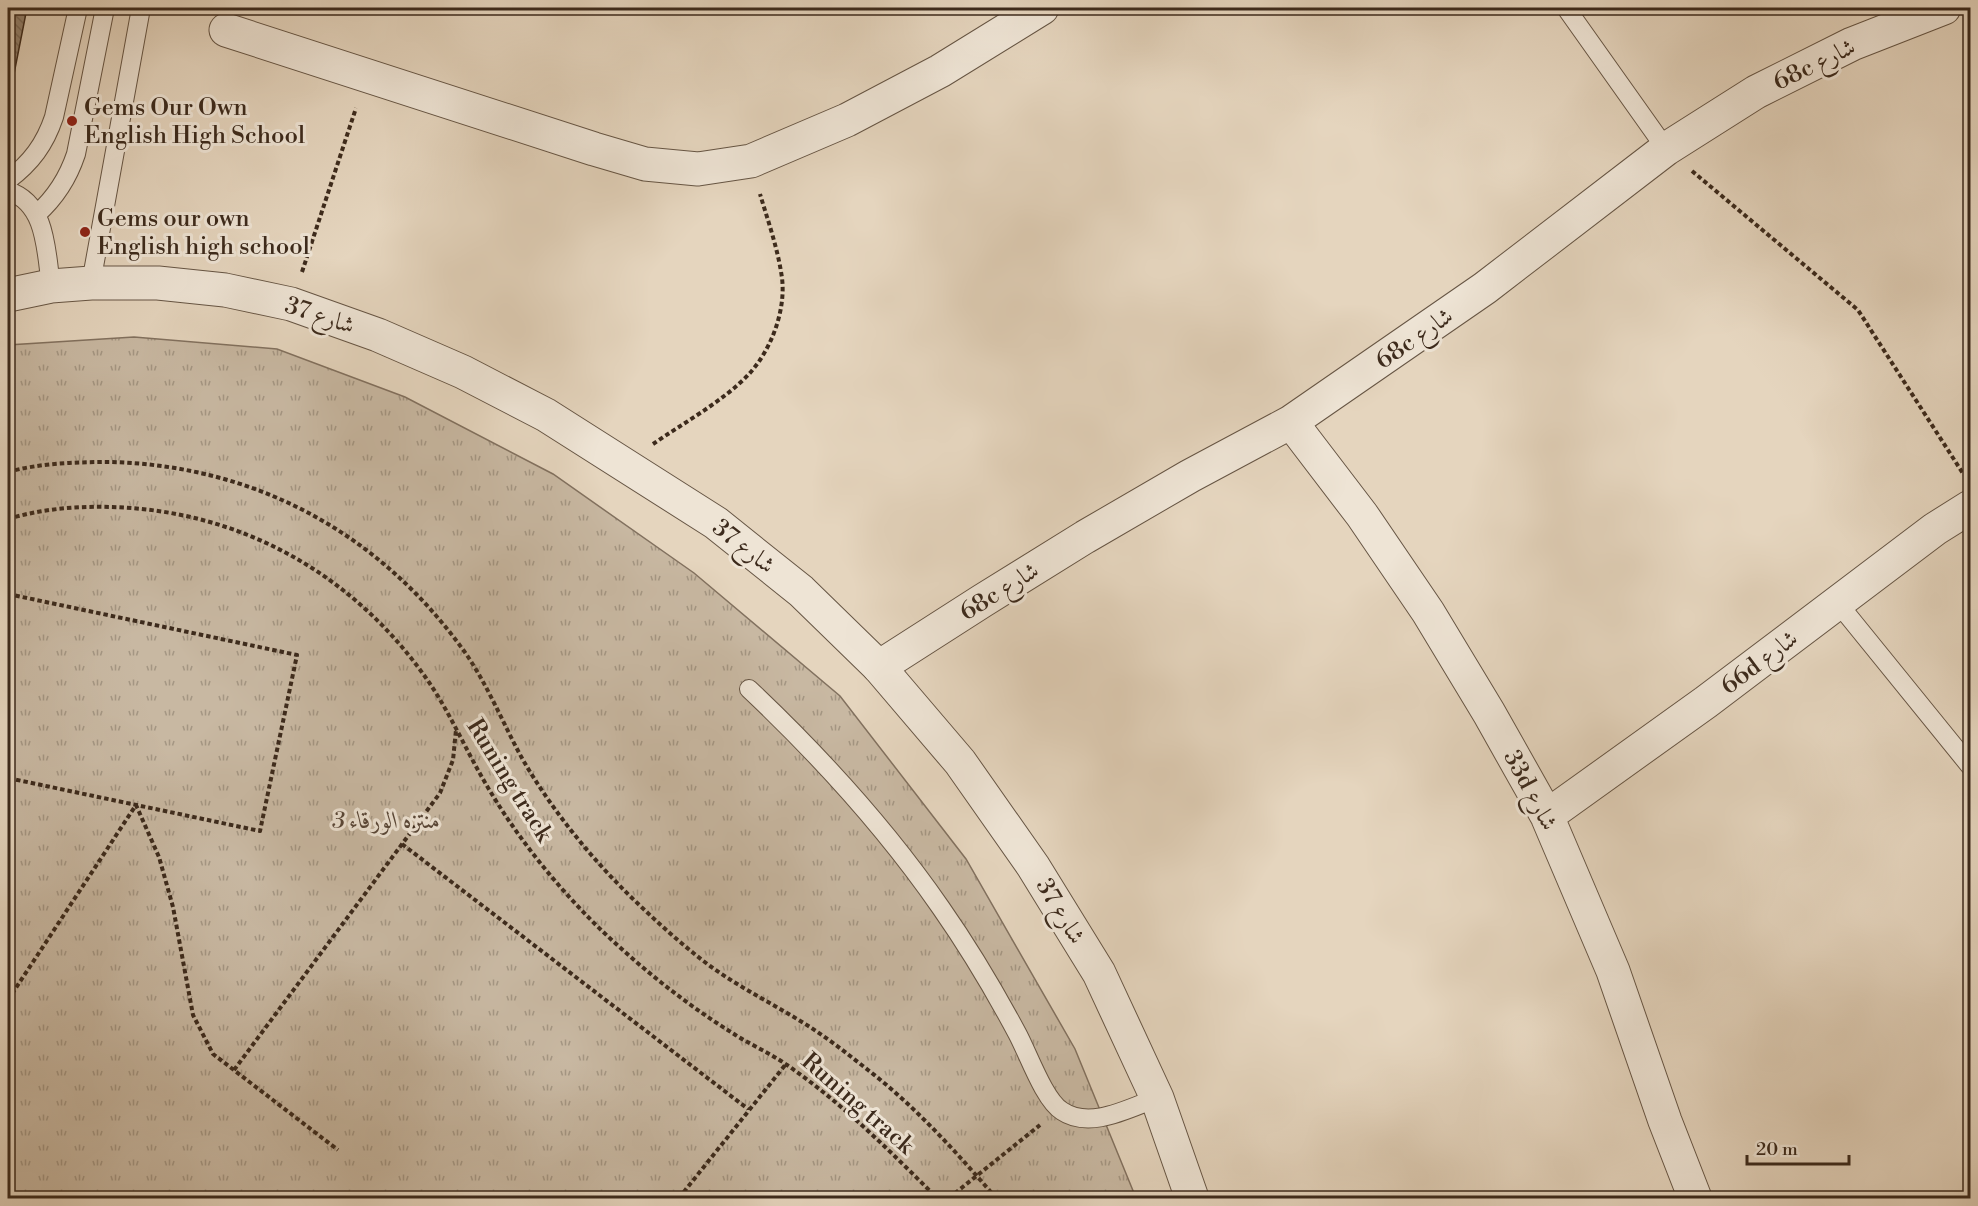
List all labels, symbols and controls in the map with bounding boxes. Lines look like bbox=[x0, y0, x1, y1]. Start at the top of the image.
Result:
street label: 68c شارع bbox=[1768, 32, 1862, 101]
place label: Gems Our Own English High School bbox=[84, 93, 305, 151]
marker: Gems Our Own English High School bbox=[65, 114, 79, 128]
place label: Gems our own English high school bbox=[97, 204, 310, 262]
marker: Gems our own English high school bbox=[78, 225, 92, 239]
street label: شارع 37 bbox=[280, 291, 358, 345]
street label: 68c شارع bbox=[1370, 301, 1462, 380]
street label: شارع 37 bbox=[704, 513, 781, 584]
street label: 68c شارع bbox=[954, 556, 1047, 631]
street label: 66d شارع bbox=[1715, 624, 1807, 705]
street label: Runing track bbox=[459, 713, 560, 849]
street label: 33d شارع bbox=[1493, 745, 1564, 838]
park label: منتزه الورقاء 3 bbox=[331, 806, 441, 836]
street label: شارع 37 bbox=[1025, 873, 1091, 952]
street label: Runing track bbox=[795, 1047, 921, 1162]
scale bar bbox=[1747, 1128, 1849, 1166]
text: 20 m bbox=[1756, 1138, 1798, 1161]

